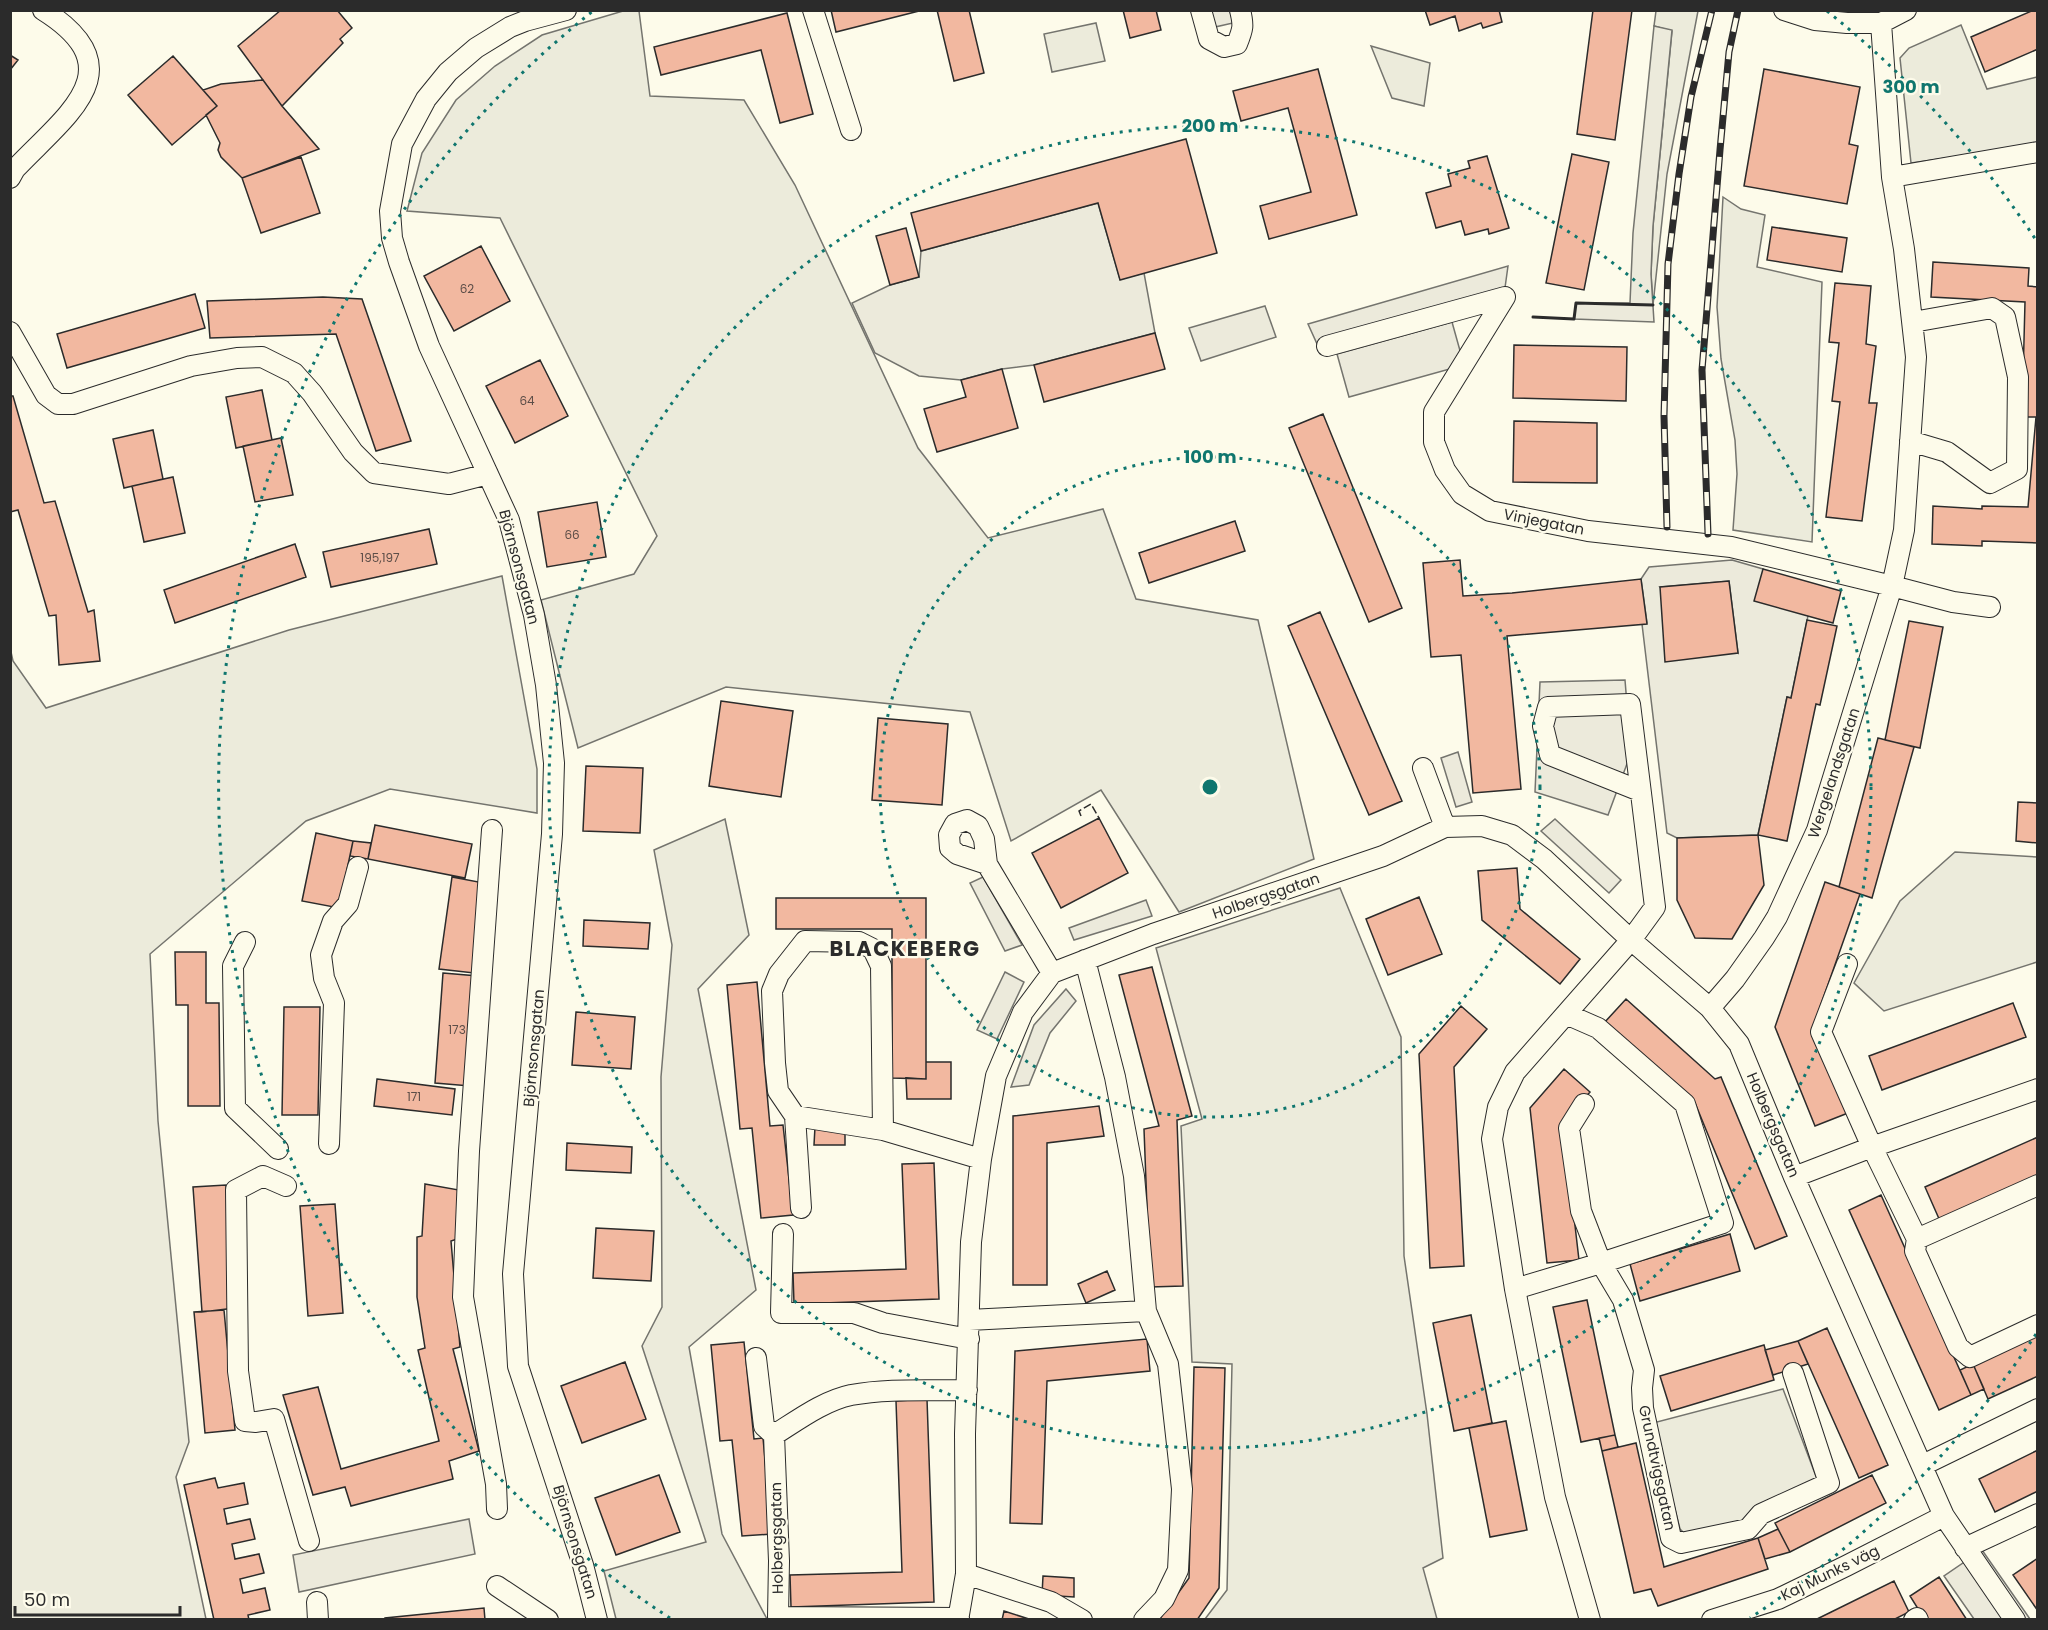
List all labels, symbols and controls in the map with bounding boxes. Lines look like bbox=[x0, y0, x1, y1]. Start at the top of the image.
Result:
text: 300 m bbox=[1882, 74, 1940, 99]
text: 200 m bbox=[1182, 113, 1238, 138]
house number: 62 bbox=[460, 280, 474, 297]
house number: 64 bbox=[519, 392, 535, 409]
text: 100 m bbox=[1183, 444, 1237, 469]
street label: Vinjegatan bbox=[1502, 503, 1586, 540]
street label: Björnsonsgatan bbox=[494, 507, 545, 627]
house number: 66 bbox=[564, 526, 580, 543]
house number: 195,197 bbox=[360, 549, 400, 566]
street label: Wergelandsgatan bbox=[1803, 705, 1865, 841]
centre of rings bbox=[1200, 777, 1220, 797]
street label: Holbergsgatan bbox=[1209, 867, 1322, 924]
district label: BLACKEBERG bbox=[829, 934, 981, 963]
street label: Björnsonsgatan bbox=[518, 988, 549, 1108]
house number: 173 bbox=[448, 1021, 466, 1038]
street label: Holbergsgatan bbox=[1742, 1069, 1805, 1181]
house number: 171 bbox=[407, 1088, 421, 1105]
street label: Grundtvigsgatan bbox=[1634, 1403, 1681, 1532]
street label: Björnsonsgatan bbox=[548, 1482, 603, 1601]
street label: Holbergsgatan bbox=[765, 1482, 788, 1594]
street label: Kaj Munks väg bbox=[1777, 1540, 1883, 1605]
scale bar bbox=[15, 1579, 180, 1617]
text: 50 m bbox=[24, 1587, 70, 1612]

